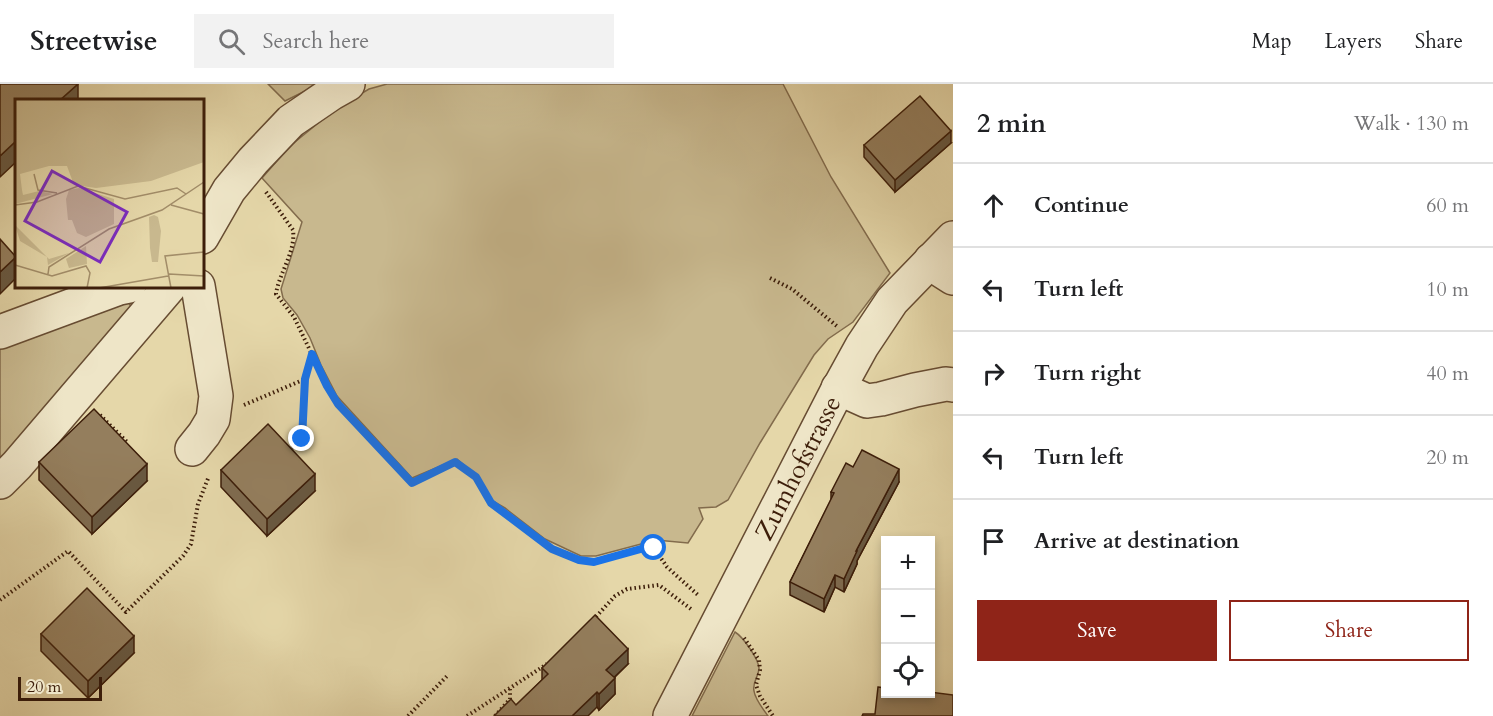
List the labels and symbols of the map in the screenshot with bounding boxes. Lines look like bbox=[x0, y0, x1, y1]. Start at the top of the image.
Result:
inset map bbox=[15, 99, 204, 288]
street label: Zumhofstrasse bbox=[747, 390, 849, 546]
route end bbox=[288, 425, 314, 451]
route start bbox=[640, 534, 666, 560]
scale bar bbox=[18, 674, 102, 702]

